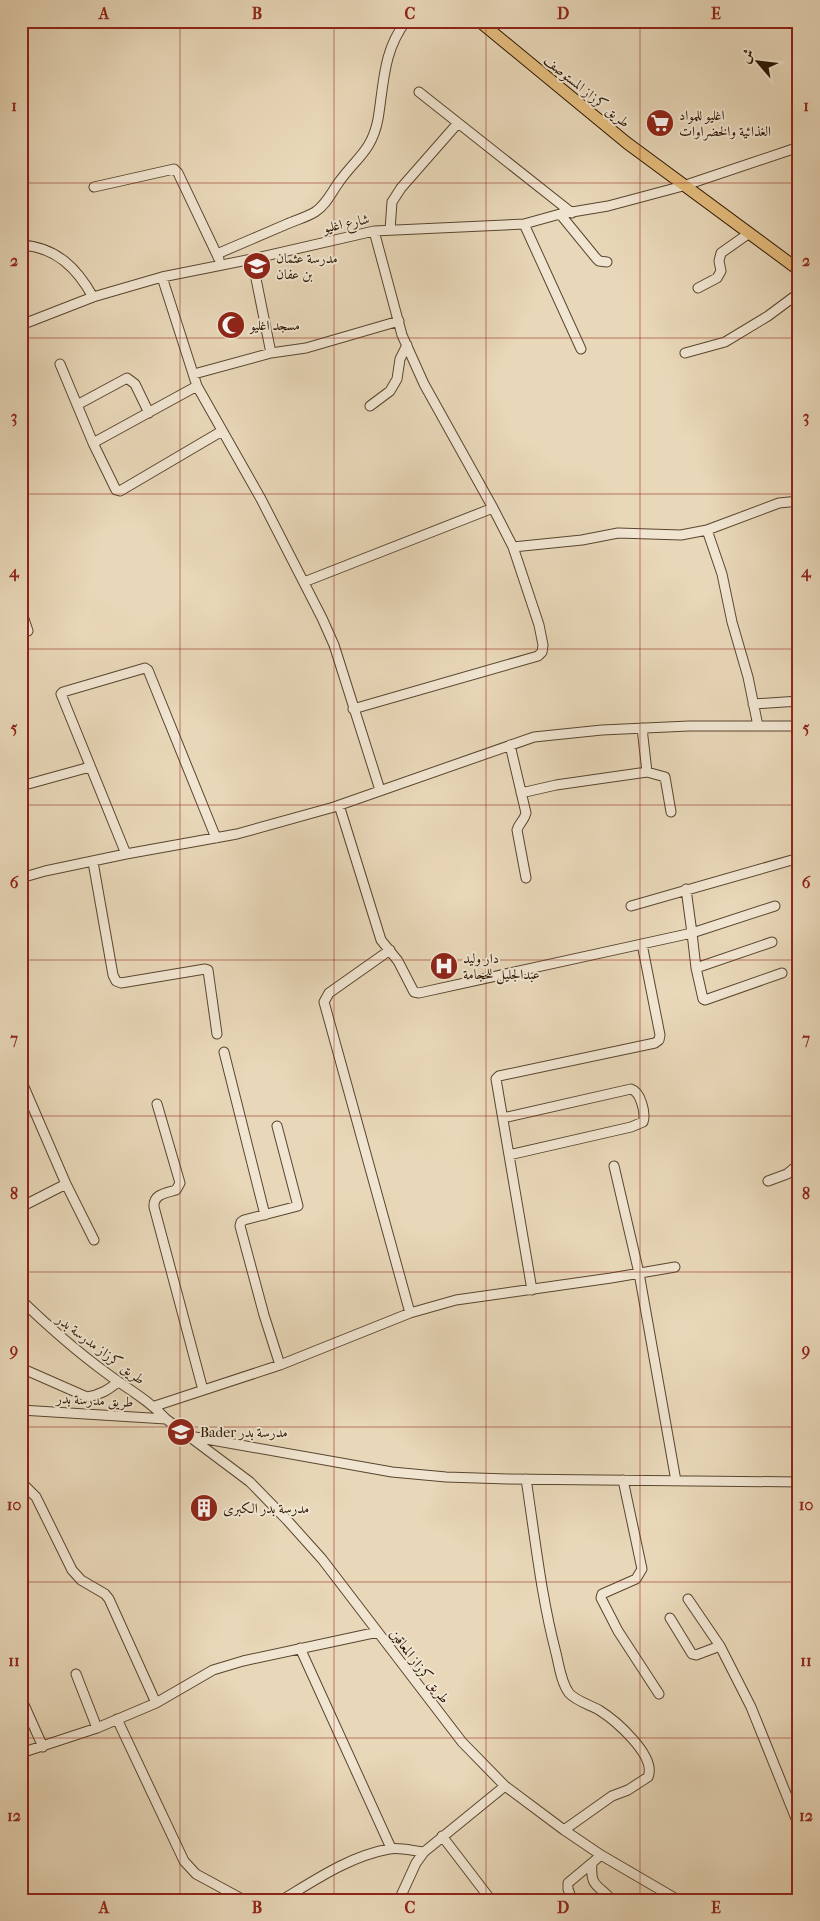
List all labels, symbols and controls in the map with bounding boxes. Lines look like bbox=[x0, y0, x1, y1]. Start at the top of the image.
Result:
text: A bbox=[98, 4, 110, 23]
text: B bbox=[252, 4, 262, 23]
text: C bbox=[405, 4, 416, 23]
text: D bbox=[557, 4, 569, 23]
text: E bbox=[711, 4, 721, 23]
north arrow bbox=[732, 38, 782, 88]
text: ش bbox=[736, 46, 758, 66]
street label: طريق كرزاز المستوصف bbox=[540, 52, 633, 131]
text: 1 bbox=[11, 96, 17, 115]
text: 1 bbox=[803, 96, 809, 115]
place label: اغليو للمواد الغذائية والخضراوات bbox=[679, 107, 771, 141]
supermarket icon: اغليو للمواد الغذائية والخضراوات bbox=[645, 108, 675, 138]
street label: شارع اغليو bbox=[319, 210, 371, 240]
place label: مدرسة عثمان بن عفان bbox=[276, 250, 338, 283]
text: 2 bbox=[10, 251, 18, 270]
school or university icon: مدرسة عثمان بن عفان bbox=[242, 251, 272, 281]
text: 2 bbox=[802, 251, 810, 270]
mosque icon: مسجد اغليو bbox=[216, 310, 246, 340]
place label: مسجد اغليو bbox=[248, 317, 300, 334]
text: 3 bbox=[11, 407, 17, 427]
text: 3 bbox=[803, 407, 809, 427]
text: 4 bbox=[8, 562, 20, 582]
text: 4 bbox=[800, 562, 812, 582]
text: 5 bbox=[11, 718, 18, 737]
text: 5 bbox=[803, 718, 810, 737]
text: 6 bbox=[10, 873, 19, 892]
text: 6 bbox=[802, 873, 811, 892]
place label: دار وليد عبدالجليل للحجامة bbox=[463, 950, 540, 985]
hospital icon: دار وليد عبدالجليل للحجامة bbox=[429, 951, 459, 981]
text: 7 bbox=[9, 1029, 18, 1048]
text: 7 bbox=[801, 1029, 810, 1048]
text: 8 bbox=[10, 1184, 18, 1203]
text: 8 bbox=[802, 1184, 810, 1203]
street label: طريق كرزاز مدرسة بدر bbox=[52, 1309, 148, 1388]
text: 9 bbox=[9, 1340, 18, 1360]
text: 9 bbox=[801, 1340, 810, 1360]
street label: طريق مدرسة بدر bbox=[54, 1390, 134, 1411]
school or university icon: Bader مدرسة بدر bbox=[166, 1417, 196, 1447]
place label: Bader مدرسة بدر bbox=[200, 1424, 288, 1441]
building icon: مدرسة بدر الكبرى bbox=[189, 1493, 219, 1523]
text: 10 bbox=[7, 1495, 21, 1514]
text: 10 bbox=[799, 1495, 813, 1514]
place label: مدرسة بدر الكبرى bbox=[223, 1500, 309, 1517]
street label: طريق كرزاز المعاقين bbox=[386, 1626, 453, 1707]
text: 11 bbox=[8, 1651, 20, 1670]
text: 11 bbox=[800, 1651, 812, 1670]
text: 12 bbox=[7, 1806, 21, 1825]
text: 12 bbox=[799, 1806, 813, 1825]
text: A bbox=[98, 1898, 110, 1917]
text: B bbox=[252, 1898, 262, 1917]
text: C bbox=[405, 1898, 416, 1917]
text: D bbox=[557, 1898, 569, 1917]
text: E bbox=[711, 1898, 721, 1917]

